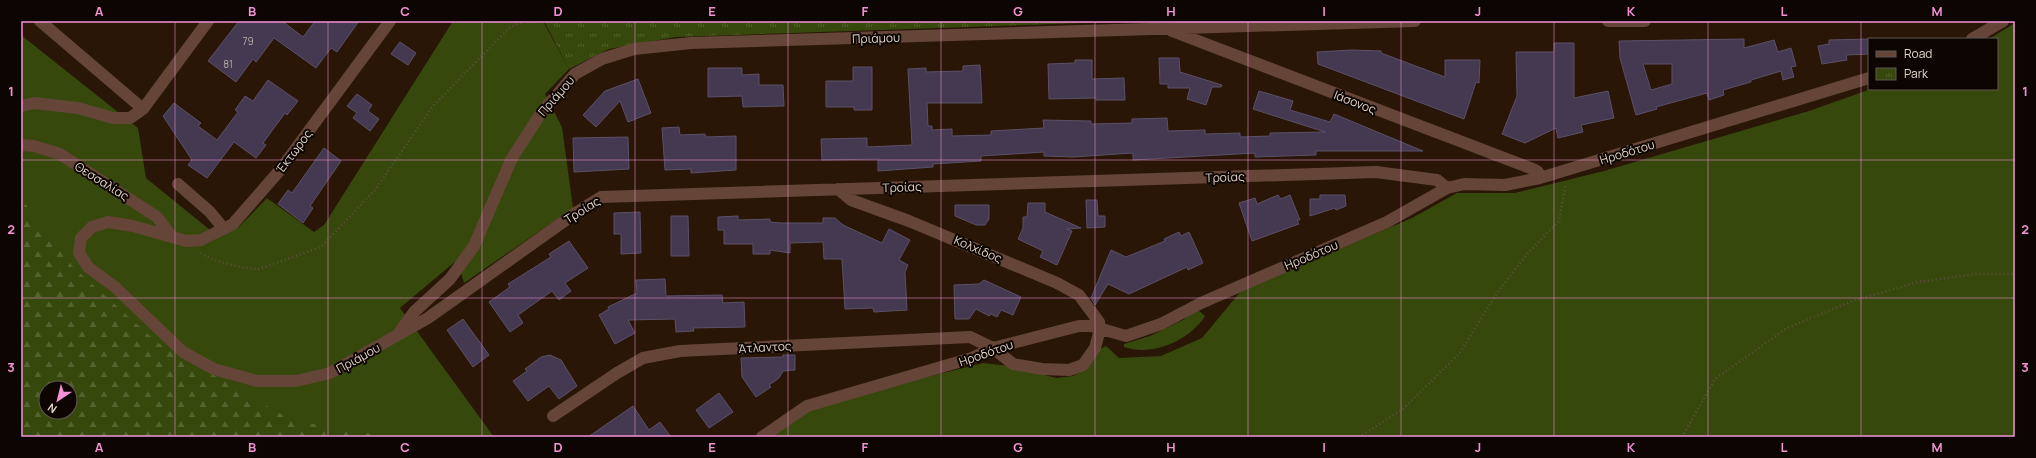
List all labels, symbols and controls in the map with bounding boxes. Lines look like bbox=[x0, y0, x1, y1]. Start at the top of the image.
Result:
text: A bbox=[95, 2, 104, 20]
text: B bbox=[248, 2, 256, 20]
text: C bbox=[400, 2, 410, 20]
text: D bbox=[553, 2, 563, 20]
text: E bbox=[708, 2, 716, 20]
text: F bbox=[862, 2, 869, 20]
text: G bbox=[1013, 2, 1023, 20]
text: H bbox=[1166, 2, 1176, 20]
text: I bbox=[1322, 2, 1326, 20]
text: J bbox=[1475, 2, 1481, 20]
text: K bbox=[1627, 2, 1636, 20]
text: L bbox=[1781, 2, 1788, 20]
text: M bbox=[1931, 2, 1943, 20]
street label: Πριάμου bbox=[852, 29, 900, 47]
house number: 79 bbox=[242, 34, 254, 48]
legend bbox=[1868, 38, 1998, 90]
text: Road bbox=[1904, 45, 1932, 62]
house number: 81 bbox=[223, 57, 233, 71]
text: Park bbox=[1904, 65, 1929, 82]
street label: Πριάμου bbox=[534, 72, 578, 120]
text: 1 bbox=[8, 82, 14, 100]
text: 1 bbox=[2022, 82, 2028, 100]
street label: Ιάσονος bbox=[1331, 86, 1379, 118]
street label: Έκτωρος bbox=[272, 125, 316, 176]
street label: Ηροδότου bbox=[1597, 136, 1657, 168]
street label: Θεσσαλίας bbox=[72, 158, 133, 205]
street label: Τροίας bbox=[1205, 168, 1245, 186]
street label: Τροίας bbox=[882, 178, 922, 196]
street label: Τροίας bbox=[561, 192, 603, 228]
text: 2 bbox=[7, 220, 15, 238]
text: 2 bbox=[2021, 220, 2029, 238]
street label: Κολχίδος bbox=[951, 231, 1005, 267]
street label: Ηροδότου bbox=[1282, 236, 1340, 274]
street label: Ηροδότου bbox=[956, 336, 1016, 370]
street label: Άτλαντος bbox=[738, 337, 792, 357]
street label: Πριάμου bbox=[333, 339, 383, 377]
text: 3 bbox=[7, 358, 15, 376]
text: 3 bbox=[2021, 358, 2029, 376]
north arrow bbox=[38, 380, 78, 420]
text: N bbox=[44, 400, 60, 417]
text: A bbox=[95, 438, 104, 456]
text: B bbox=[248, 438, 256, 456]
text: C bbox=[400, 438, 410, 456]
text: D bbox=[553, 438, 563, 456]
text: E bbox=[708, 438, 716, 456]
text: F bbox=[862, 438, 869, 456]
text: G bbox=[1013, 438, 1023, 456]
text: H bbox=[1166, 438, 1176, 456]
text: I bbox=[1322, 438, 1326, 456]
text: J bbox=[1475, 438, 1481, 456]
text: K bbox=[1627, 438, 1636, 456]
text: L bbox=[1781, 438, 1788, 456]
text: M bbox=[1931, 438, 1943, 456]

